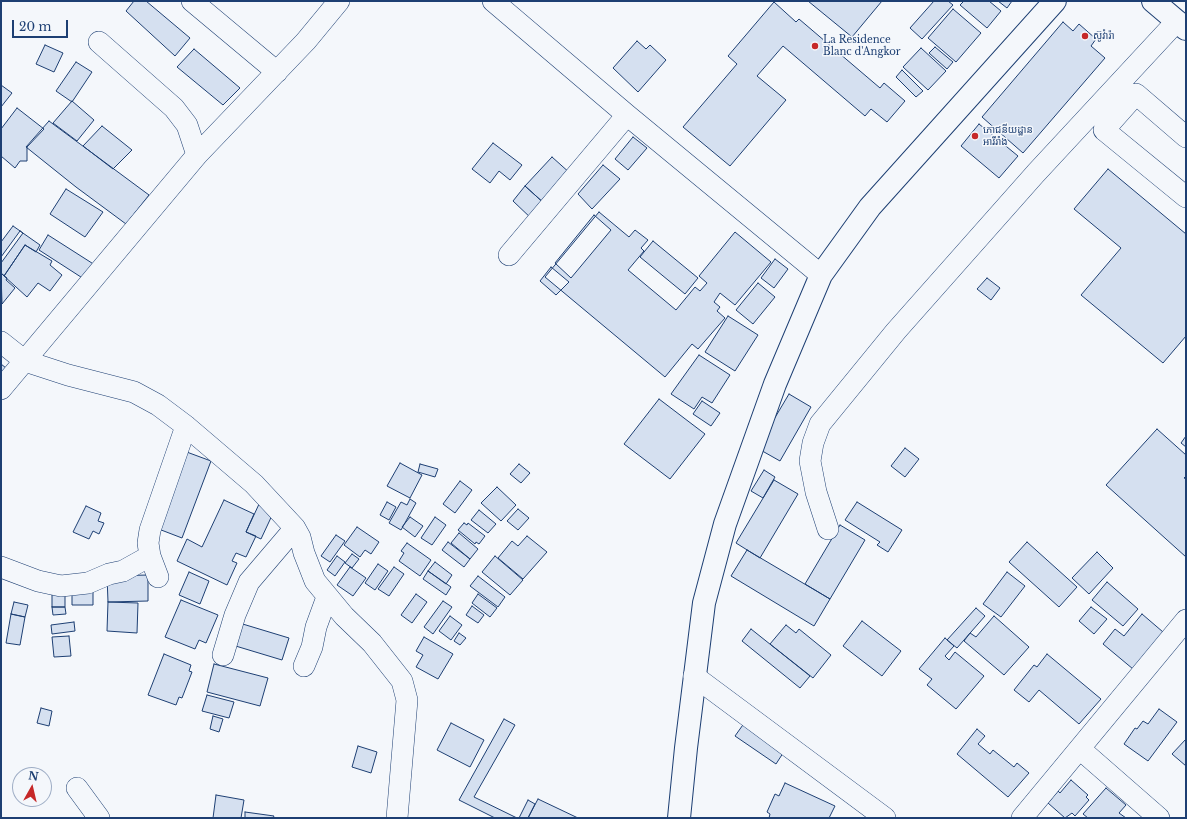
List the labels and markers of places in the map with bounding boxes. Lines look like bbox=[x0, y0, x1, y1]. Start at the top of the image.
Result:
place label: ស៊ូវ៉ារ៉ា bbox=[1093, 30, 1115, 42]
marker: ស៊ូវ៉ារ៉ា bbox=[1080, 31, 1090, 41]
place label: La Residence Blanc d'Angkor bbox=[823, 34, 900, 58]
marker: La Residence Blanc d'Angkor bbox=[810, 41, 820, 51]
place label: ភោជនីយដ្ឋាន អារីរាំង bbox=[983, 124, 1033, 148]
marker: ភោជនីយដ្ឋាន អារីរាំង bbox=[970, 131, 980, 141]

